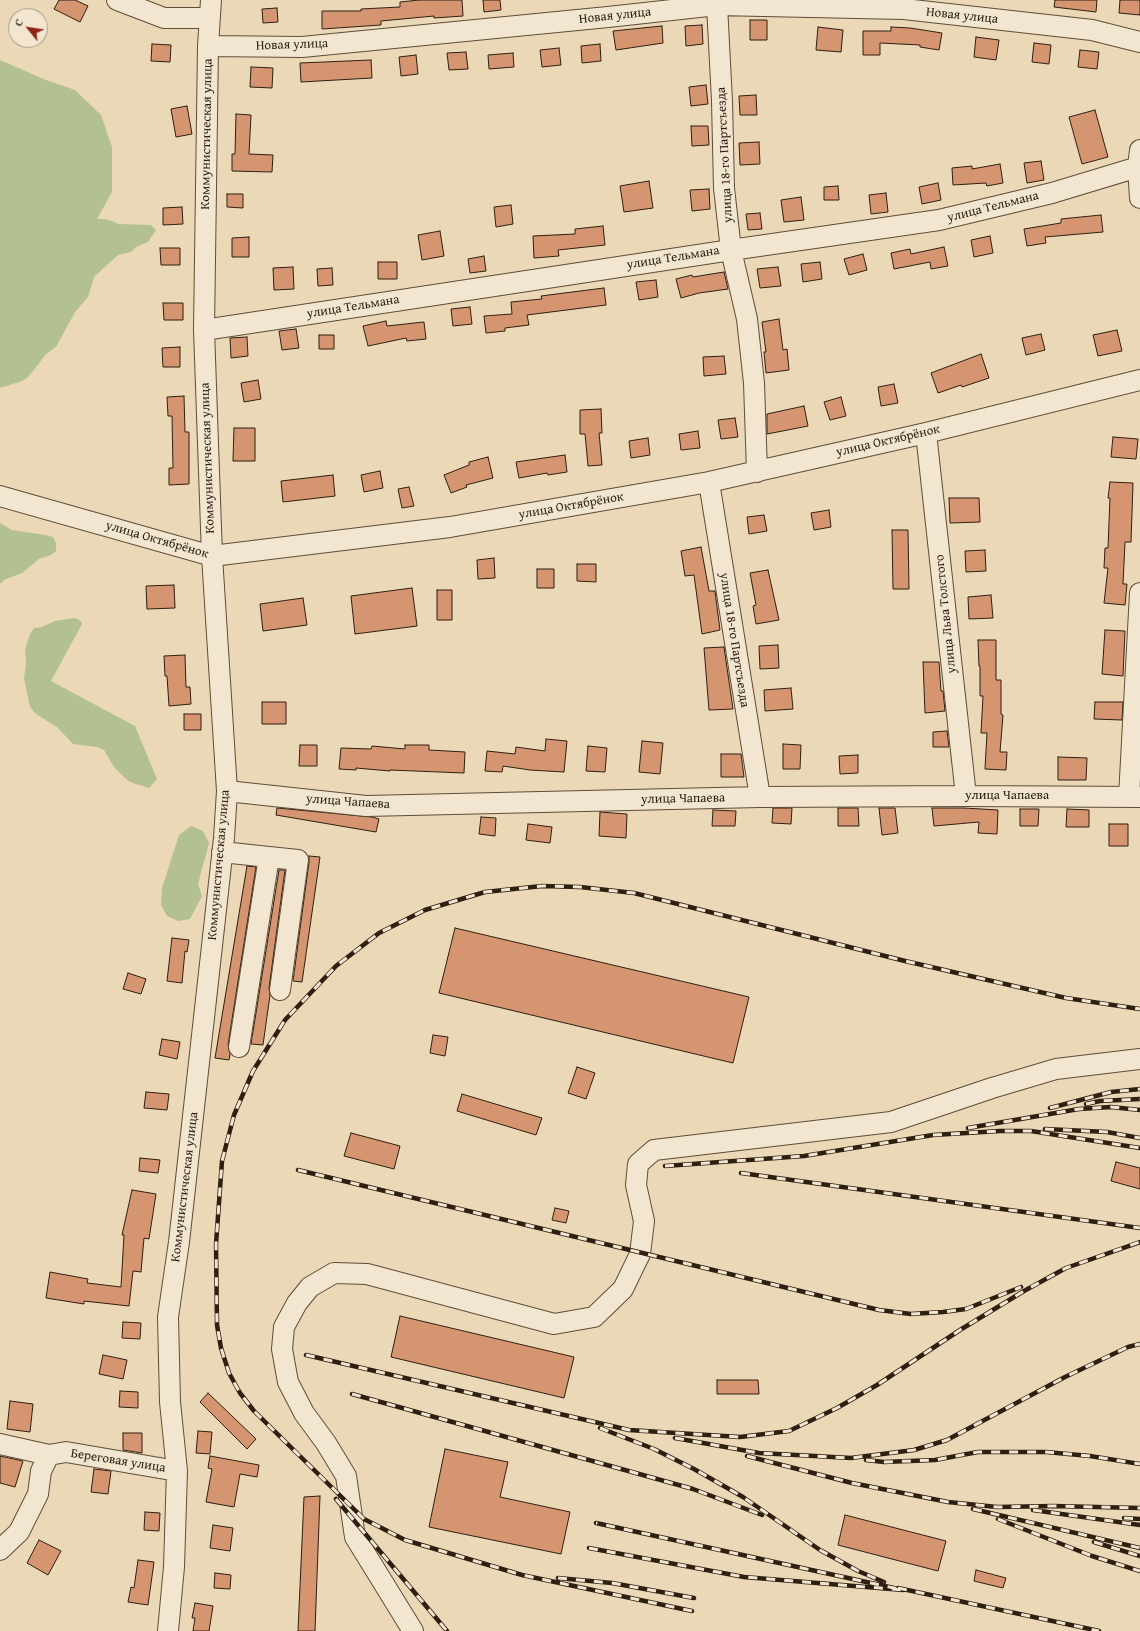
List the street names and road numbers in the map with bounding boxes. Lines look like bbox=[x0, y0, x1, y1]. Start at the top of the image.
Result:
street label: Новая улица bbox=[578, 4, 652, 28]
street label: Новая улица bbox=[925, 4, 999, 28]
street label: Новая улица bbox=[256, 36, 328, 54]
street label: Коммунистическая улица bbox=[198, 58, 216, 210]
street label: улица 18-го Партсъезда bbox=[714, 87, 736, 223]
street label: улица Тельмана bbox=[946, 188, 1040, 226]
street label: улица Тельмана bbox=[625, 243, 721, 273]
street label: улица Тельмана bbox=[305, 292, 401, 322]
street label: Коммунистическая улица bbox=[198, 382, 218, 534]
street label: улица Октябрёнок bbox=[834, 421, 942, 461]
street label: улица Октябрёнок bbox=[517, 489, 625, 523]
street label: улица Октябрёнок bbox=[104, 518, 210, 562]
street label: улица Льва Толстого bbox=[932, 554, 960, 674]
street label: улица 18-го Партсъезда bbox=[716, 572, 752, 708]
street label: улица Чапаева bbox=[965, 788, 1049, 804]
street label: Коммунистическая улица bbox=[205, 789, 233, 941]
street label: улица Чапаева bbox=[641, 790, 725, 808]
street label: улица Чапаева bbox=[305, 791, 391, 813]
street label: Коммунистическая улица bbox=[168, 1111, 202, 1263]
street label: Береговая улица bbox=[69, 1446, 167, 1476]

